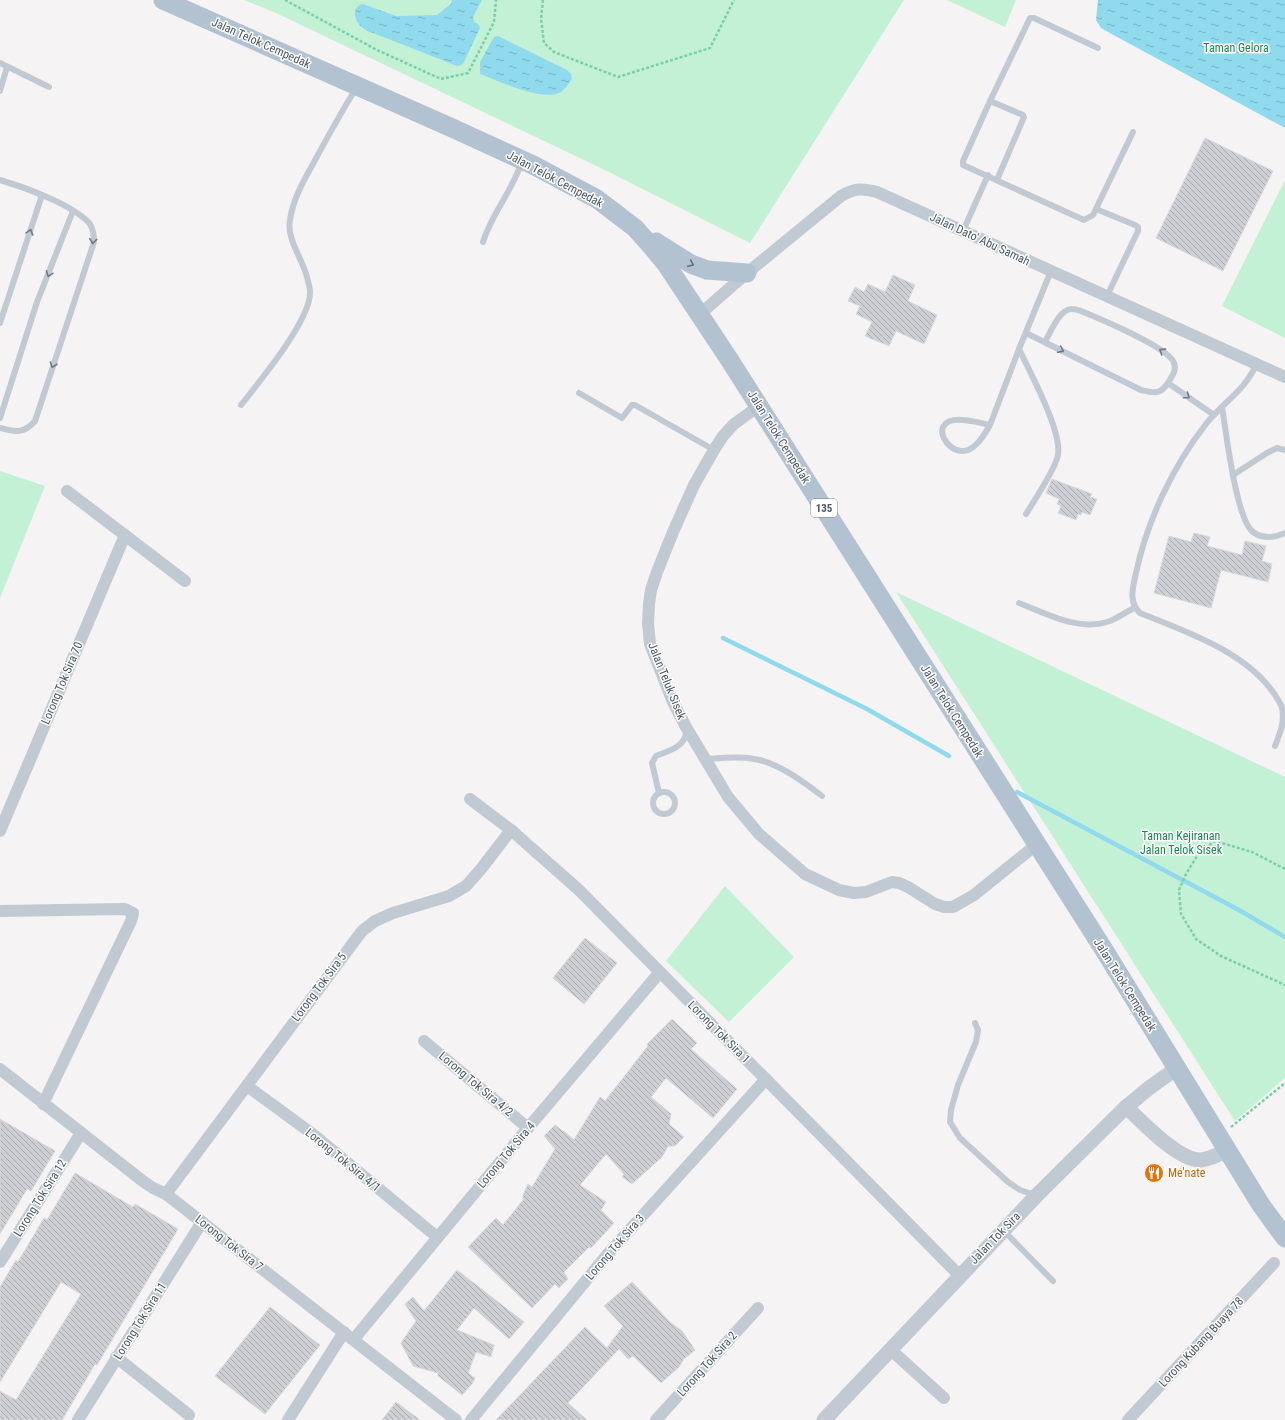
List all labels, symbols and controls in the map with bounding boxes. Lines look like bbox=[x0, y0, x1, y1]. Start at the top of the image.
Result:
street label: Jalan Telok Cempedak bbox=[209, 15, 313, 71]
park label: Taman Gelora bbox=[1203, 41, 1269, 55]
street label: Jalan Telok Cempedak bbox=[505, 148, 606, 211]
street label: Jalan Dato' Abu Samah bbox=[928, 210, 1032, 268]
one-way arrow bbox=[25, 229, 34, 236]
one-way arrow bbox=[89, 238, 98, 244]
one-way arrow bbox=[687, 259, 695, 267]
one-way arrow bbox=[45, 270, 53, 277]
one-way arrow bbox=[1056, 345, 1064, 353]
one-way arrow bbox=[1159, 348, 1166, 356]
one-way arrow bbox=[50, 361, 58, 368]
street label: Jalan Telok Cempedak bbox=[745, 388, 814, 486]
one-way arrow bbox=[1183, 391, 1190, 399]
road number: 135 bbox=[811, 499, 837, 517]
street label: Lorong Tok Sira 70 bbox=[38, 640, 86, 726]
street label: Jalan Teluk Sisek bbox=[645, 640, 689, 722]
street label: Jalan Telok Cempedak bbox=[918, 662, 987, 760]
park label: Taman Kejiranan Jalan Telok Sisek bbox=[1140, 829, 1223, 857]
street label: Jalan Telok Cempedak bbox=[1091, 936, 1160, 1034]
street label: Lorong Tok Sira 5 bbox=[289, 950, 349, 1024]
street label: Lorong Tok Sira 1 bbox=[685, 998, 753, 1066]
street label: Lorong Tok Sira 4/2 bbox=[436, 1049, 516, 1119]
street label: Lorong Tok Sira 4 bbox=[474, 1119, 538, 1191]
street label: Lorong Tok Sira 4/1 bbox=[303, 1125, 383, 1195]
street label: Lorong Tok Sira 12 bbox=[11, 1157, 69, 1239]
restaurant icon: Me'nate bbox=[1143, 1162, 1165, 1184]
place label: Me'nate bbox=[1168, 1166, 1206, 1180]
street label: Jalan Tok Sira bbox=[967, 1209, 1023, 1267]
street label: Lorong Tok Sira 3 bbox=[583, 1211, 647, 1283]
street label: Lorong Tok Sira 7 bbox=[192, 1212, 266, 1274]
street label: Lorong Tok Sira 11 bbox=[111, 1280, 169, 1362]
street label: Lorong Kubang Buaya 78 bbox=[1156, 1294, 1246, 1390]
street label: Lorong Tok Sira 2 bbox=[674, 1329, 740, 1399]

